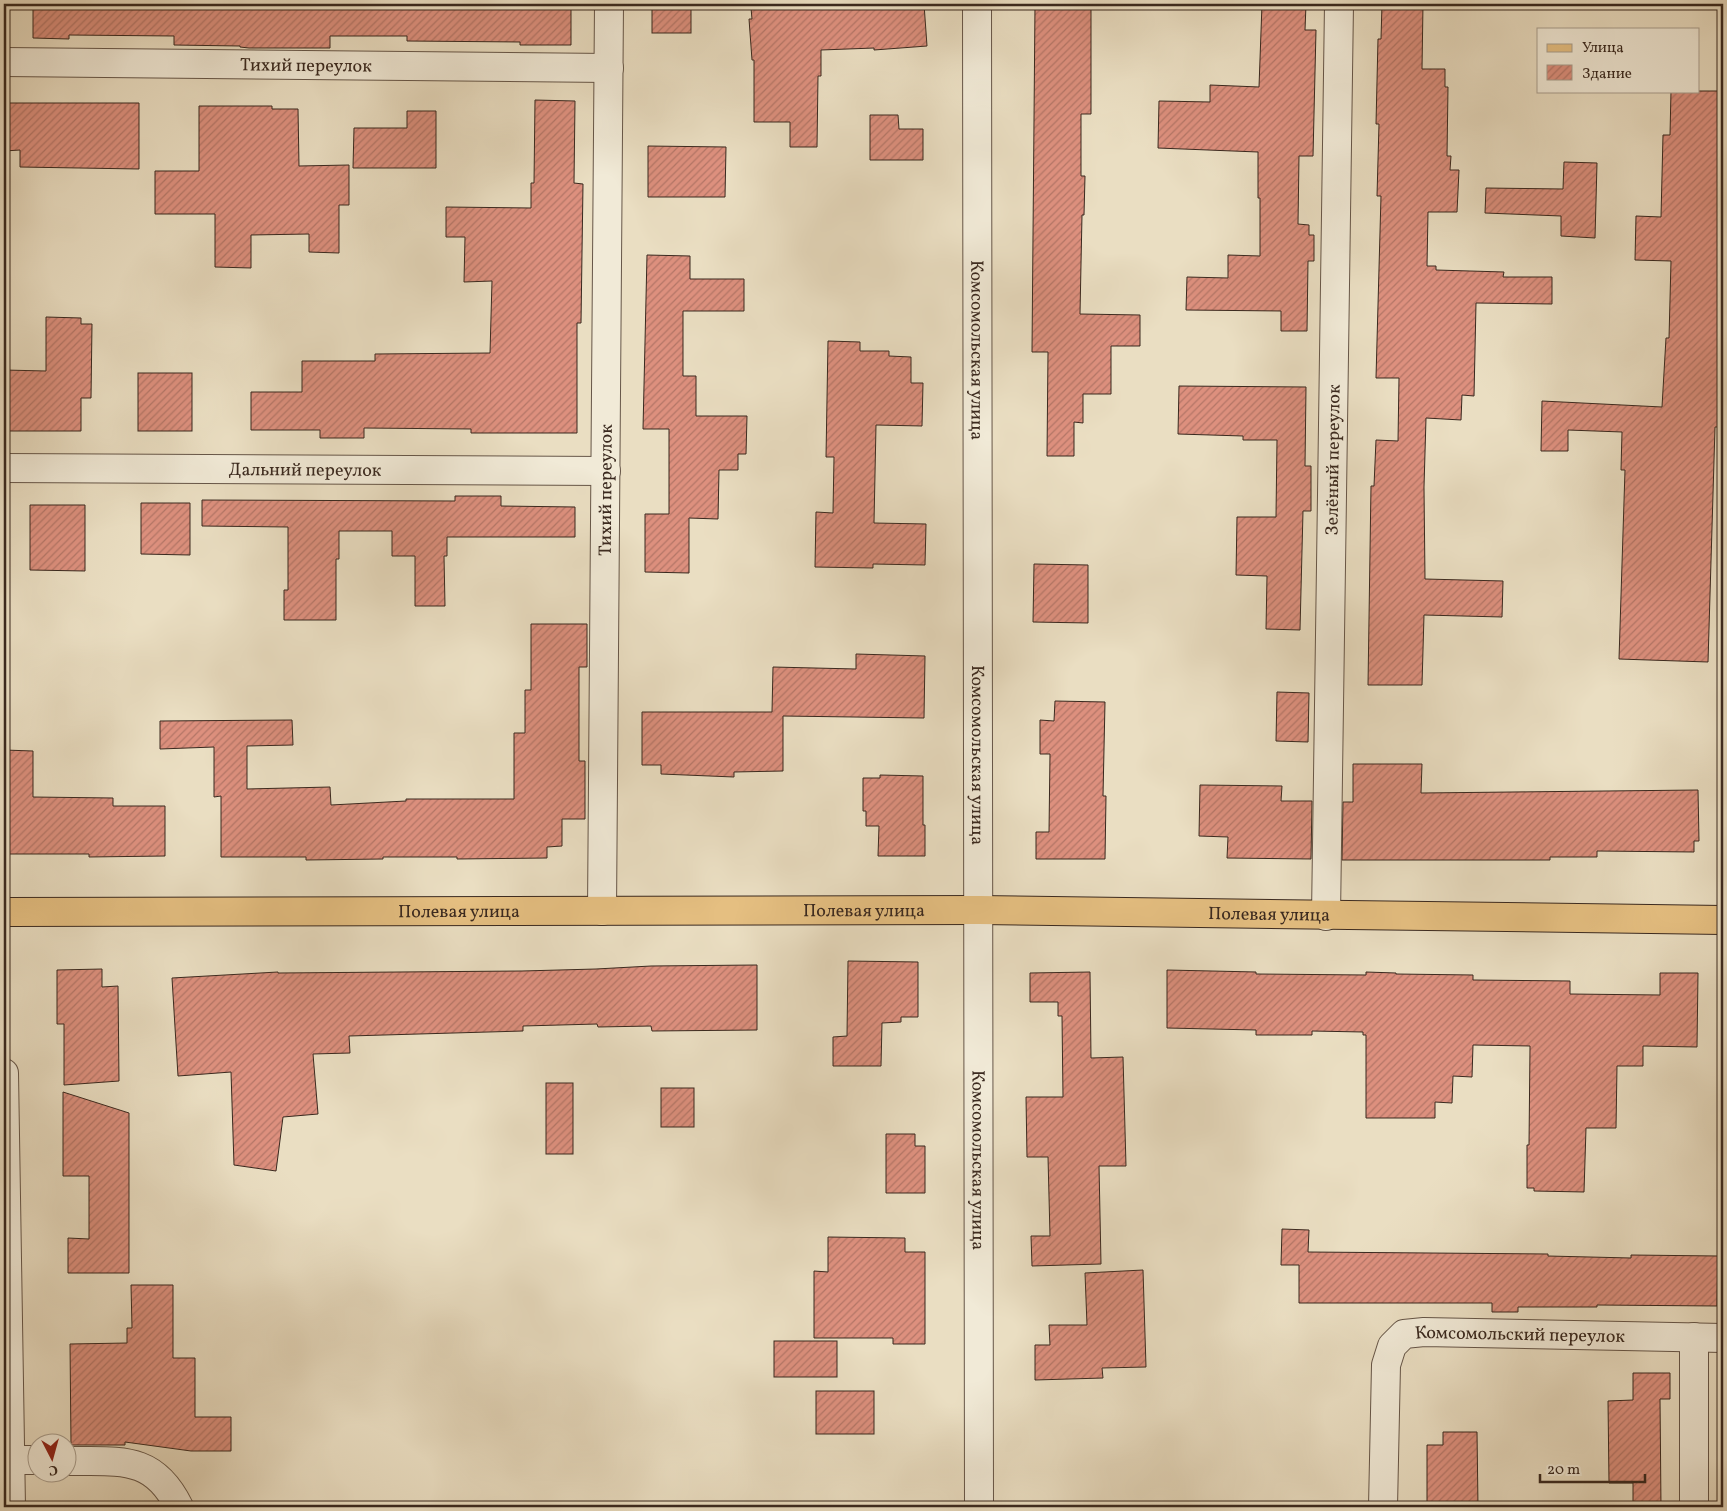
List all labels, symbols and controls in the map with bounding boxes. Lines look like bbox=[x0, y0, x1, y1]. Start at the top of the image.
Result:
legend bbox=[1537, 28, 1700, 92]
text: Улица bbox=[1582, 38, 1624, 59]
street label: Тихий переулок bbox=[240, 53, 372, 80]
text: Здание bbox=[1582, 64, 1632, 85]
street label: Комсомольская улица bbox=[963, 260, 989, 440]
street label: Зелёный переулок bbox=[1320, 384, 1348, 536]
street label: Тихий переулок bbox=[594, 424, 620, 556]
street label: Дальний переулок bbox=[228, 458, 382, 484]
street label: Комсомольская улица bbox=[964, 665, 989, 845]
street label: Полевая улица bbox=[803, 899, 925, 924]
street label: Полевая улица bbox=[398, 900, 520, 925]
street label: Полевая улица bbox=[1208, 902, 1330, 929]
street label: Комсомольская улица bbox=[964, 1070, 990, 1250]
street label: Комсомольский переулок bbox=[1414, 1321, 1626, 1350]
north arrow bbox=[28, 1434, 78, 1484]
scale bar bbox=[1540, 1451, 1644, 1483]
text: С bbox=[48, 1460, 59, 1479]
text: 20 m bbox=[1547, 1460, 1580, 1481]

